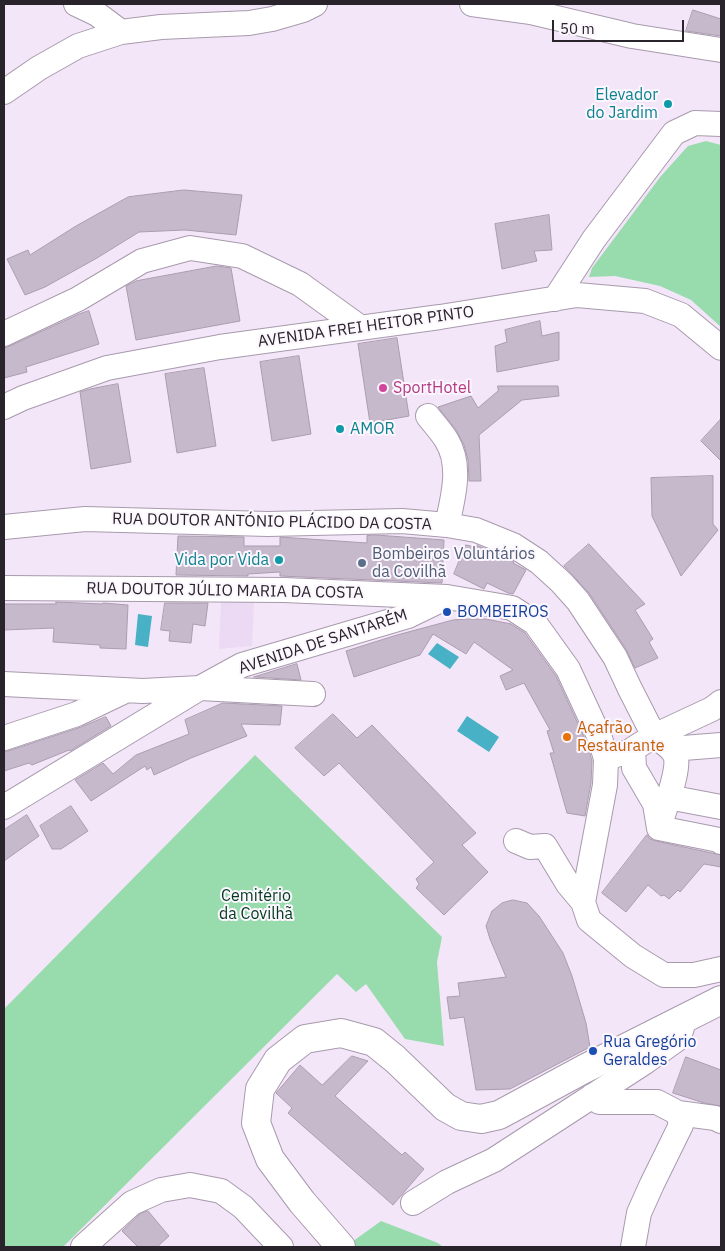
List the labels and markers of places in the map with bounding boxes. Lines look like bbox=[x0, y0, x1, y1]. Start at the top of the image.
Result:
place label: Elevador do Jardim bbox=[586, 85, 658, 123]
marker: Elevador do Jardim bbox=[662, 98, 674, 110]
place label: SportHotel bbox=[393, 378, 471, 398]
marker: SportHotel bbox=[377, 382, 389, 394]
place label: AMOR bbox=[350, 419, 395, 439]
marker: AMOR bbox=[334, 423, 346, 435]
place label: Bombeiros Voluntários da Covilhã bbox=[372, 544, 535, 582]
place label: Vida por Vida bbox=[174, 550, 269, 570]
marker: Vida por Vida bbox=[273, 554, 285, 566]
marker: Bombeiros Voluntários da Covilhã bbox=[356, 557, 368, 569]
place label: BOMBEIROS bbox=[457, 602, 549, 622]
marker: BOMBEIROS bbox=[441, 606, 453, 618]
place label: Açafrão Restaurante bbox=[577, 718, 664, 756]
marker: Açafrão Restaurante bbox=[561, 731, 573, 743]
place label: Rua Gregório Geraldes bbox=[603, 1032, 696, 1070]
marker: Rua Gregório Geraldes bbox=[587, 1045, 599, 1057]

